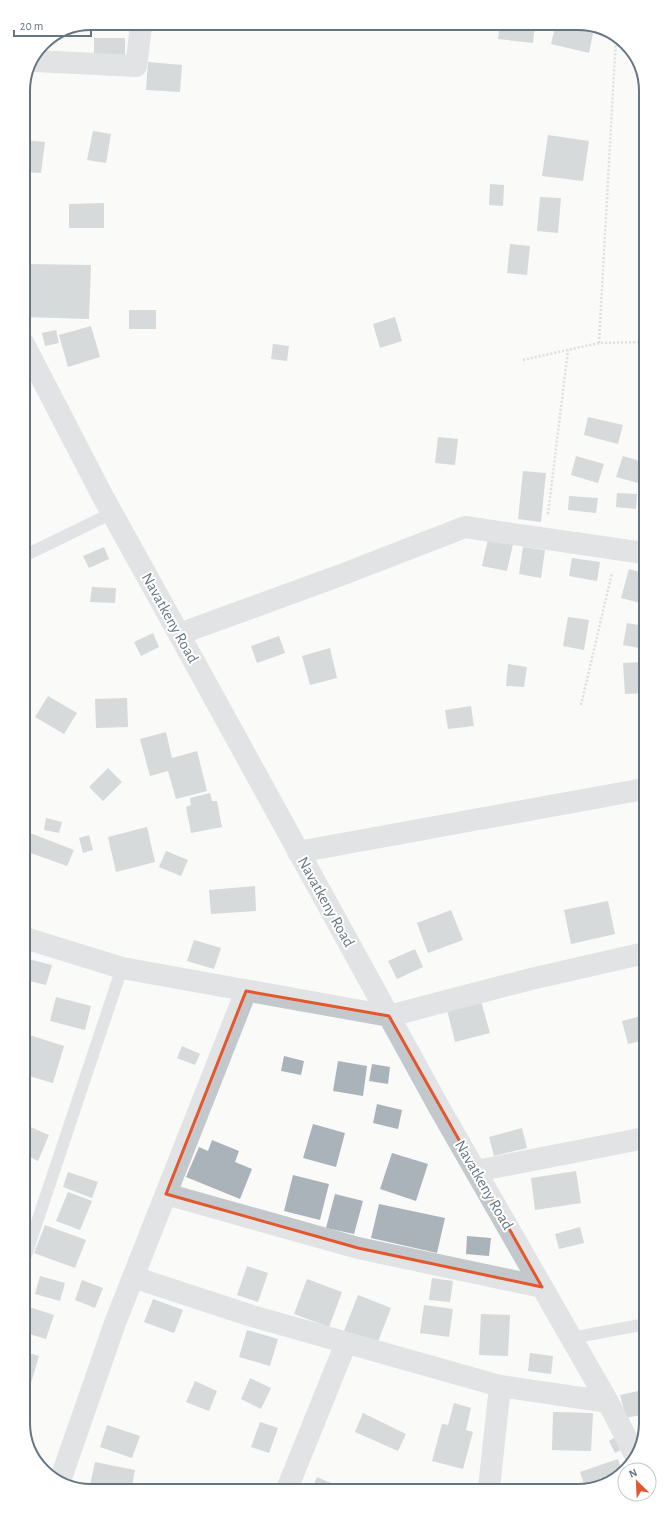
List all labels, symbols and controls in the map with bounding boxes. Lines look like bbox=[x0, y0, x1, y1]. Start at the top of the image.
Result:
scale bar bbox=[14, 12, 91, 38]
text: 20 m bbox=[20, 20, 43, 32]
street label: Navatkeny Road bbox=[138, 570, 201, 666]
street label: Navatkeny Road bbox=[294, 854, 357, 950]
street label: Navatkeny Road bbox=[451, 1137, 516, 1233]
north arrow bbox=[617, 1462, 657, 1502]
text: N bbox=[627, 1467, 639, 1480]

